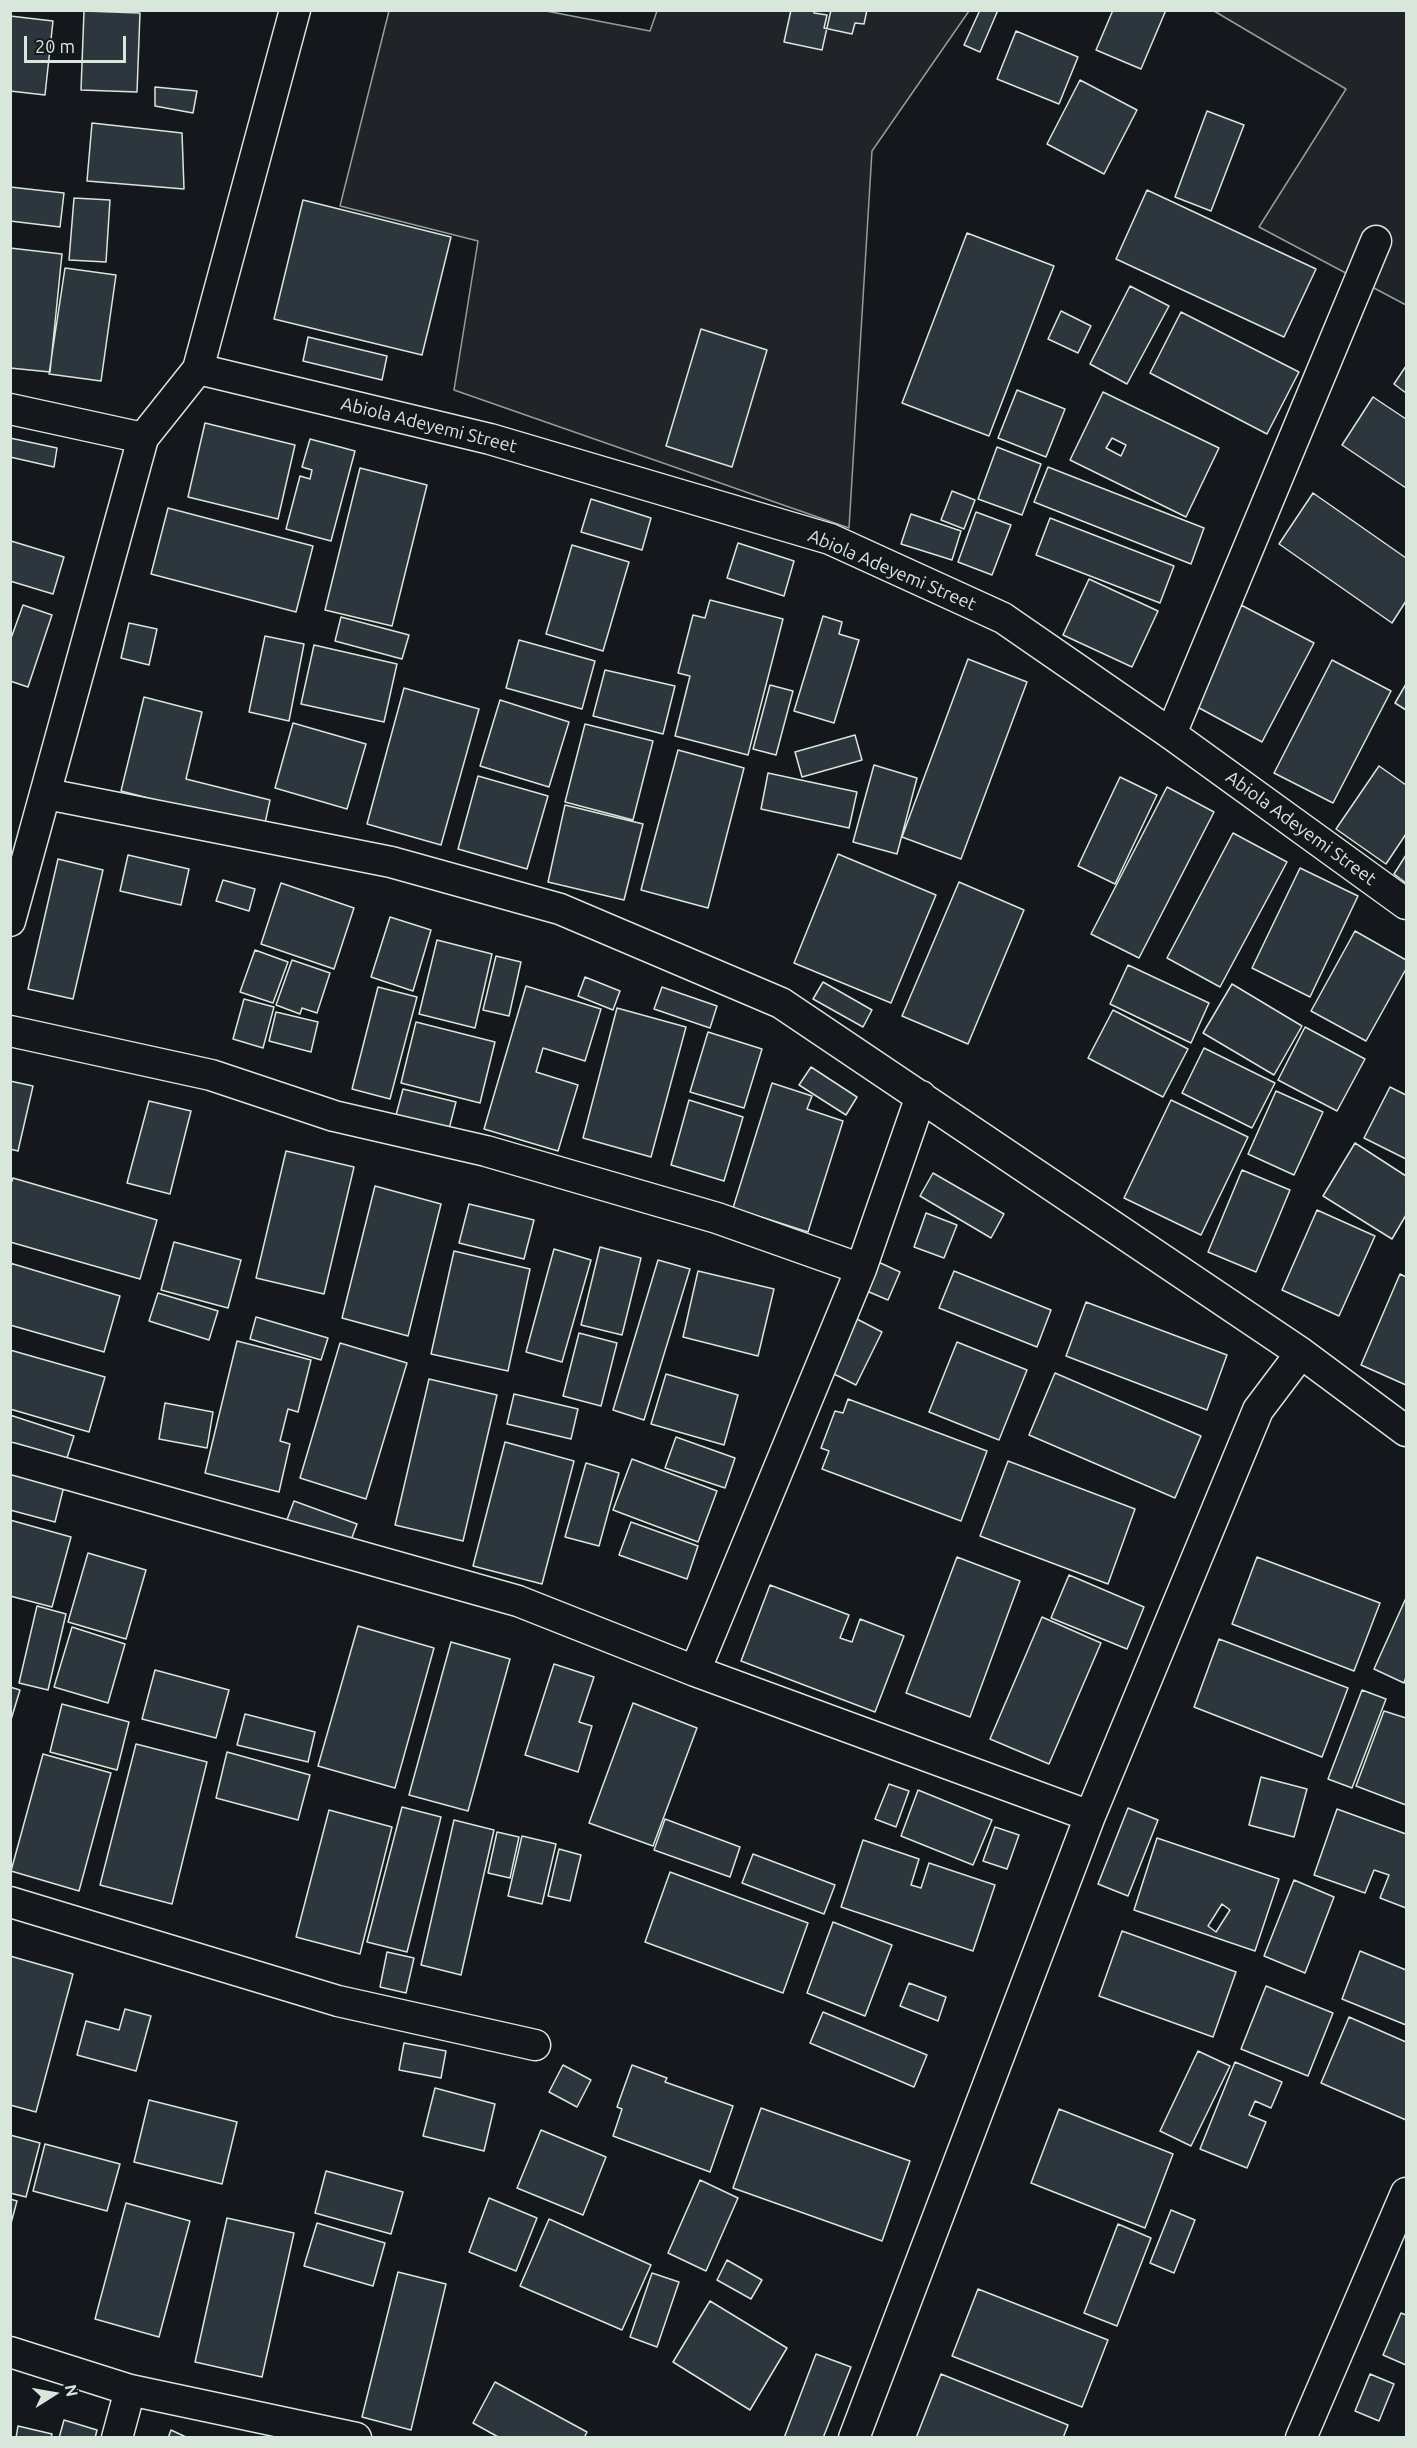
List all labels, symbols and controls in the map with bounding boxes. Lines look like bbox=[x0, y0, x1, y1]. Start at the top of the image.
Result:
scale bar bbox=[27, 24, 129, 62]
text: 20 m bbox=[35, 36, 75, 56]
street label: Abiola Adeyemi Street bbox=[339, 393, 519, 457]
street label: Abiola Adeyemi Street bbox=[805, 525, 979, 615]
street label: Abiola Adeyemi Street bbox=[1222, 766, 1380, 890]
north arrow bbox=[24, 2364, 84, 2424]
text: N bbox=[62, 2383, 82, 2398]

